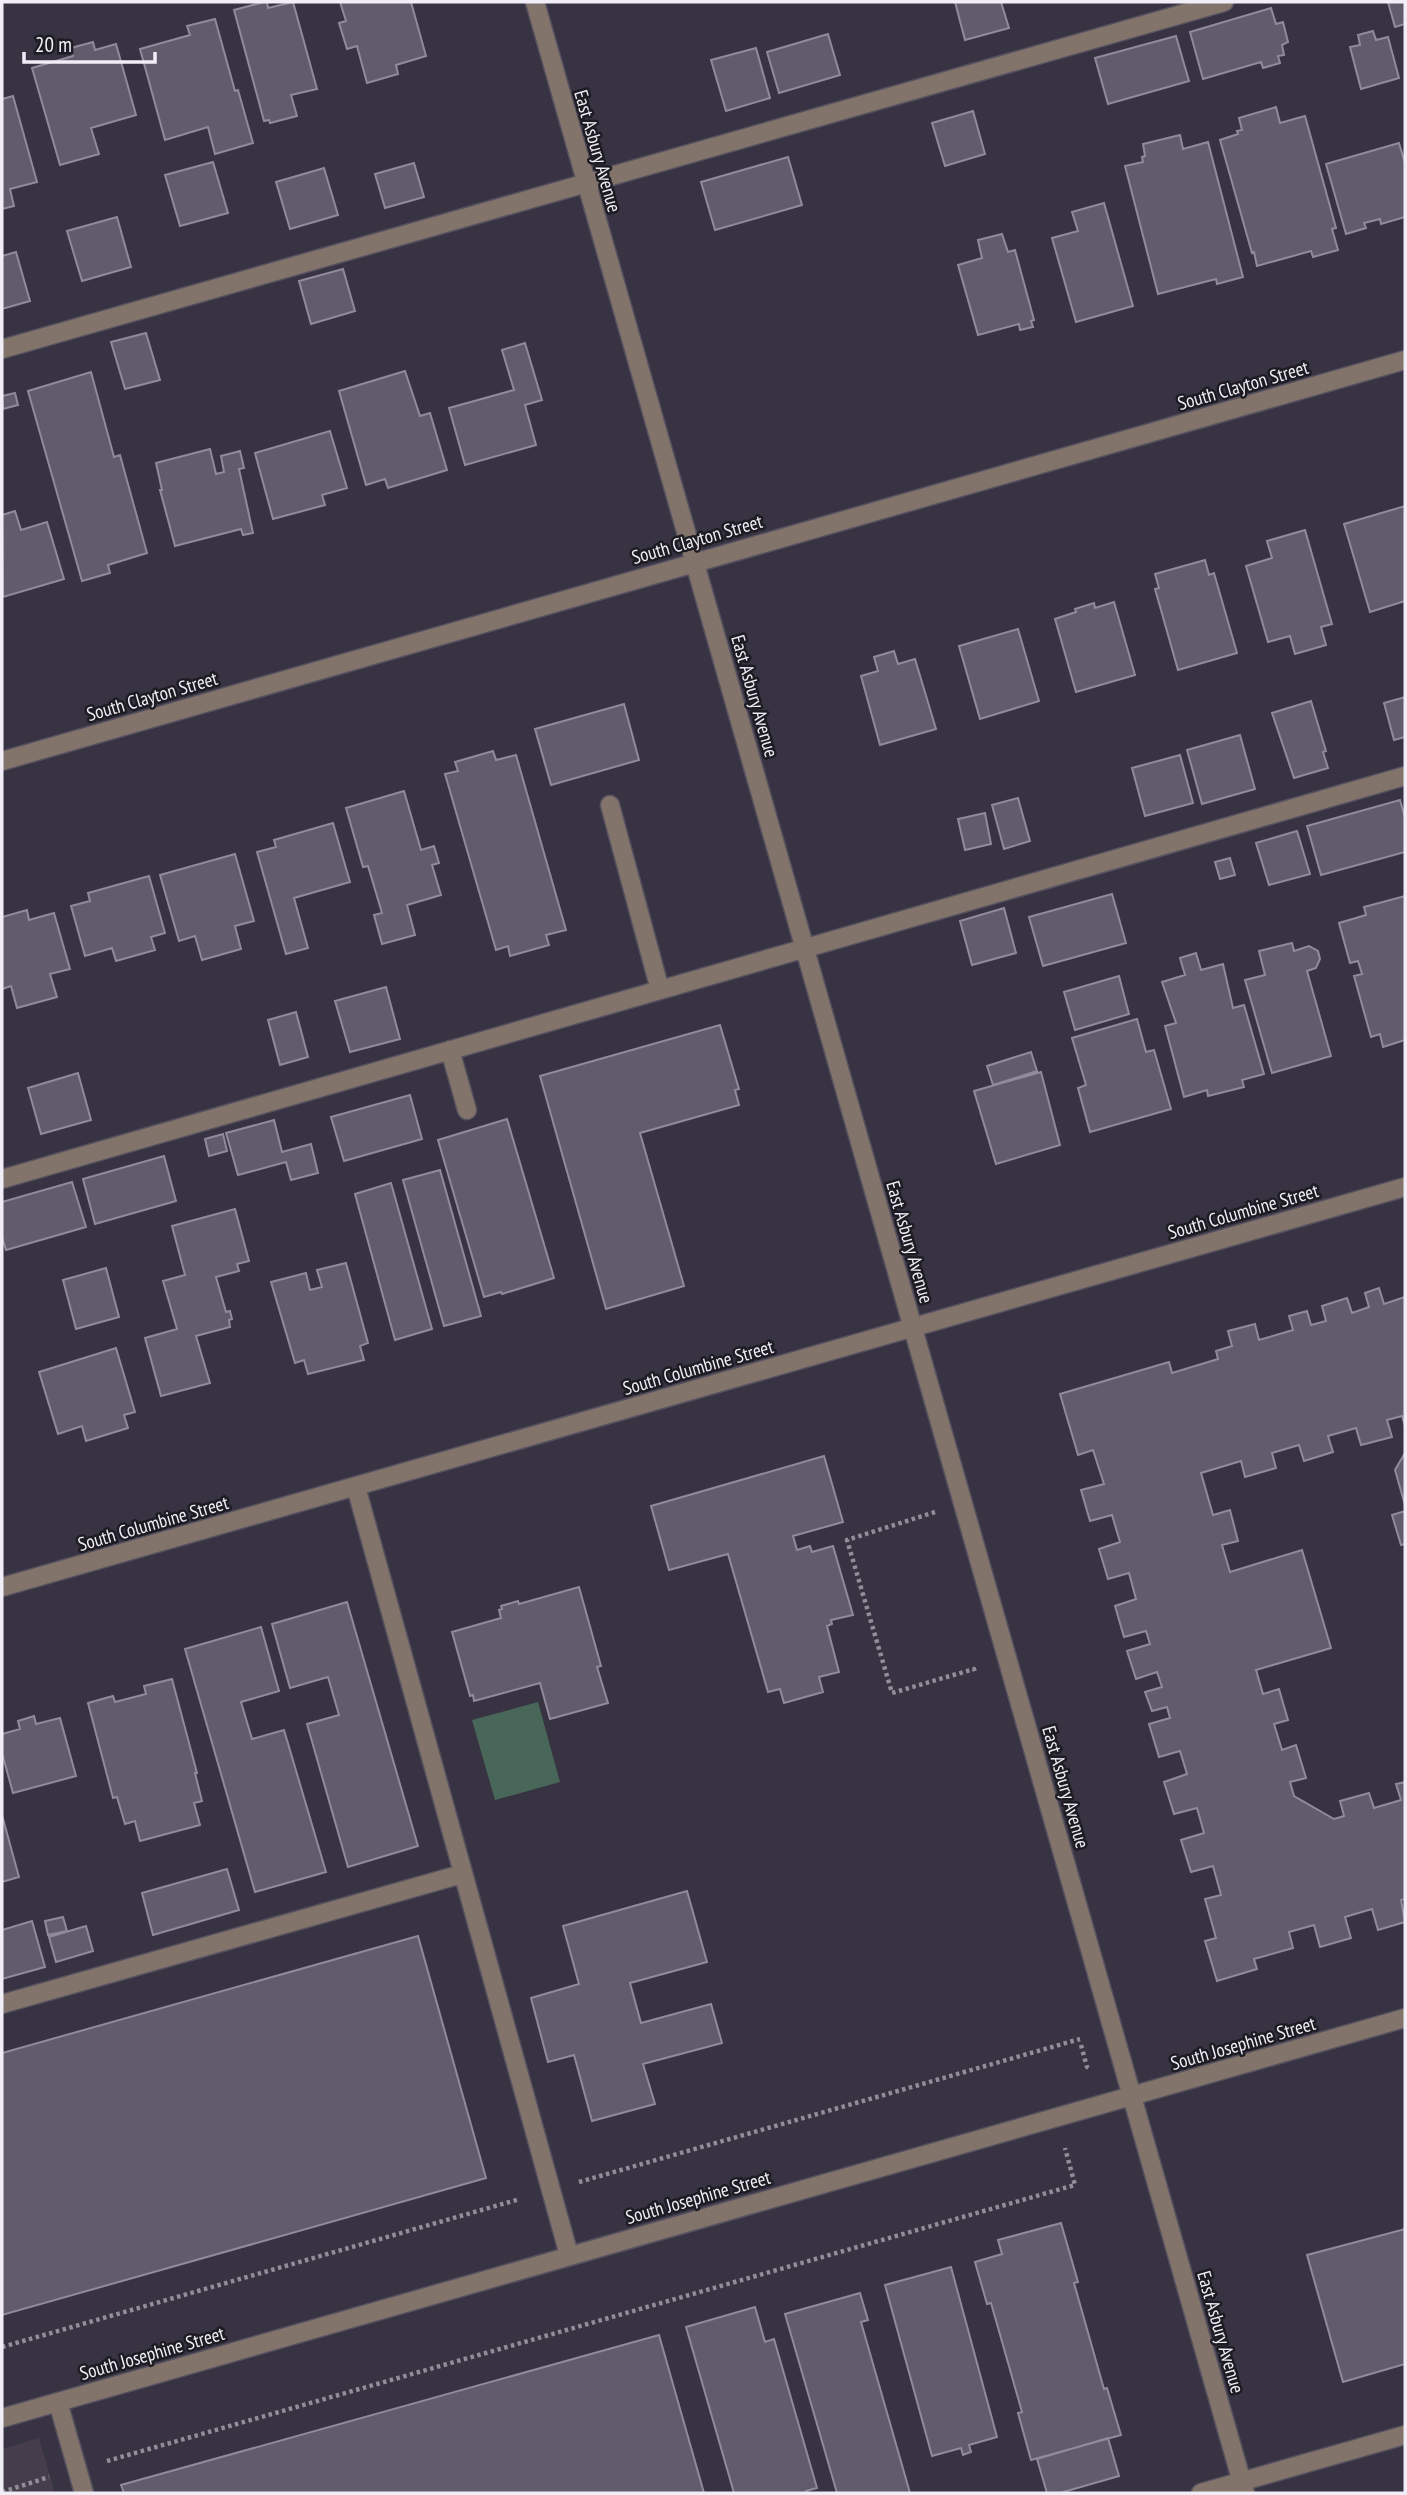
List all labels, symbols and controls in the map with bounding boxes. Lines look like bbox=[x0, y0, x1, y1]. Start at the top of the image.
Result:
scale bar bbox=[24, 21, 156, 65]
text: 20 m bbox=[35, 31, 72, 58]
street label: East Asbury Avenue bbox=[569, 87, 627, 215]
street label: South Clayton Street bbox=[1175, 355, 1312, 415]
street label: South Clayton Street bbox=[629, 509, 766, 569]
street label: East Asbury Avenue bbox=[726, 632, 784, 760]
street label: South Clayton Street bbox=[84, 666, 221, 726]
street label: East Asbury Avenue bbox=[881, 1178, 939, 1306]
street label: South Columbine Street bbox=[1165, 1178, 1322, 1244]
street label: South Columbine Street bbox=[620, 1334, 777, 1400]
street label: South Columbine Street bbox=[75, 1490, 232, 1556]
street label: East Asbury Avenue bbox=[1037, 1723, 1095, 1851]
street label: South Josephine Street bbox=[1168, 2011, 1319, 2075]
street label: South Josephine Street bbox=[623, 2165, 774, 2229]
street label: East Asbury Avenue bbox=[1192, 2268, 1250, 2396]
street label: South Josephine Street bbox=[77, 2321, 228, 2385]

